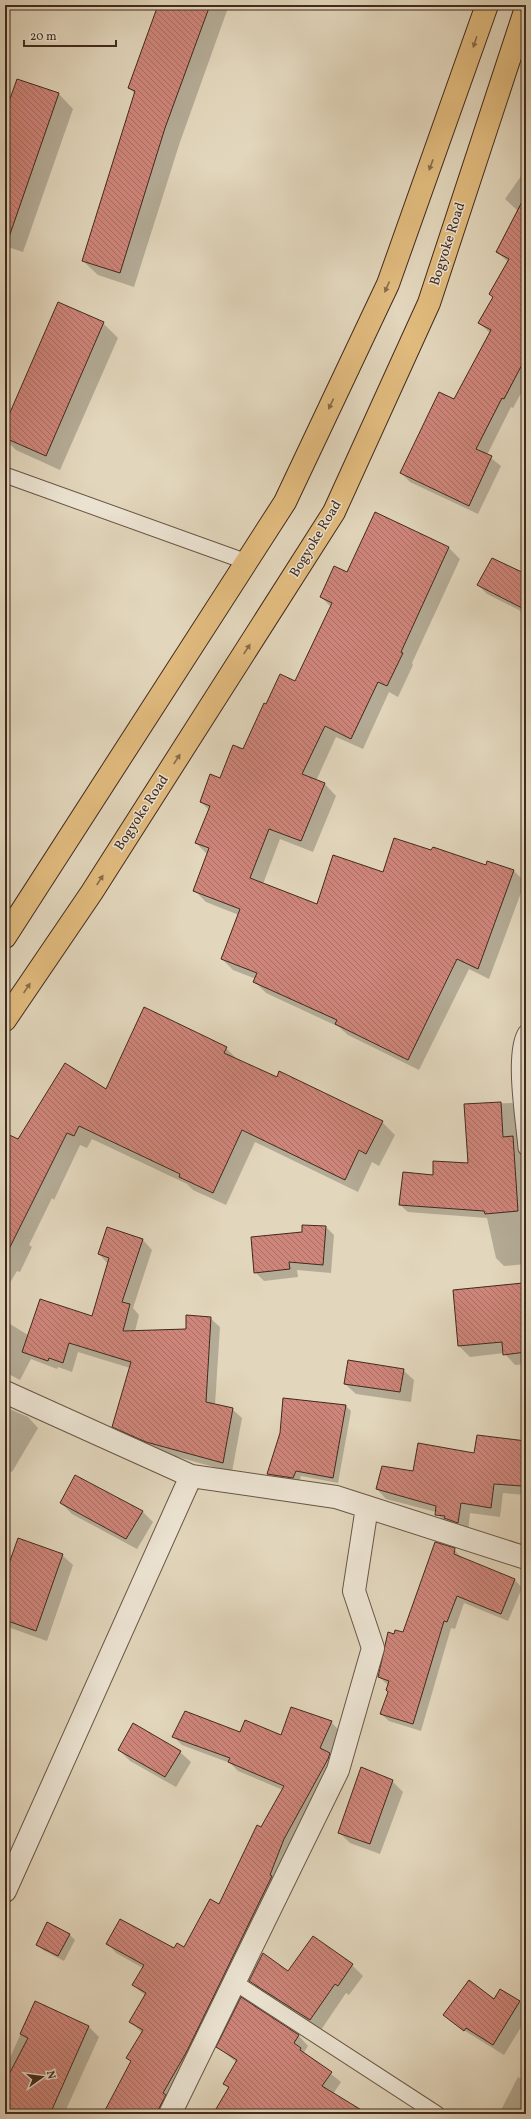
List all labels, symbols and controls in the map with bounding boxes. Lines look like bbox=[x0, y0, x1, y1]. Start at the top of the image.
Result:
scale bar bbox=[24, 22, 116, 48]
text: 20 m bbox=[30, 29, 57, 45]
one-way arrow bbox=[471, 36, 477, 48]
one-way arrow bbox=[428, 159, 434, 171]
street label: Bogyoke Road bbox=[426, 200, 470, 288]
one-way arrow bbox=[383, 281, 389, 293]
one-way arrow bbox=[328, 399, 334, 410]
street label: Bogyoke Road bbox=[286, 497, 346, 581]
one-way arrow bbox=[243, 644, 251, 654]
one-way arrow bbox=[173, 754, 181, 764]
street label: Bogyoke Road bbox=[110, 771, 174, 854]
one-way arrow bbox=[96, 874, 103, 886]
one-way arrow bbox=[23, 983, 31, 993]
north arrow bbox=[22, 2057, 62, 2097]
text: N bbox=[42, 2069, 58, 2081]

